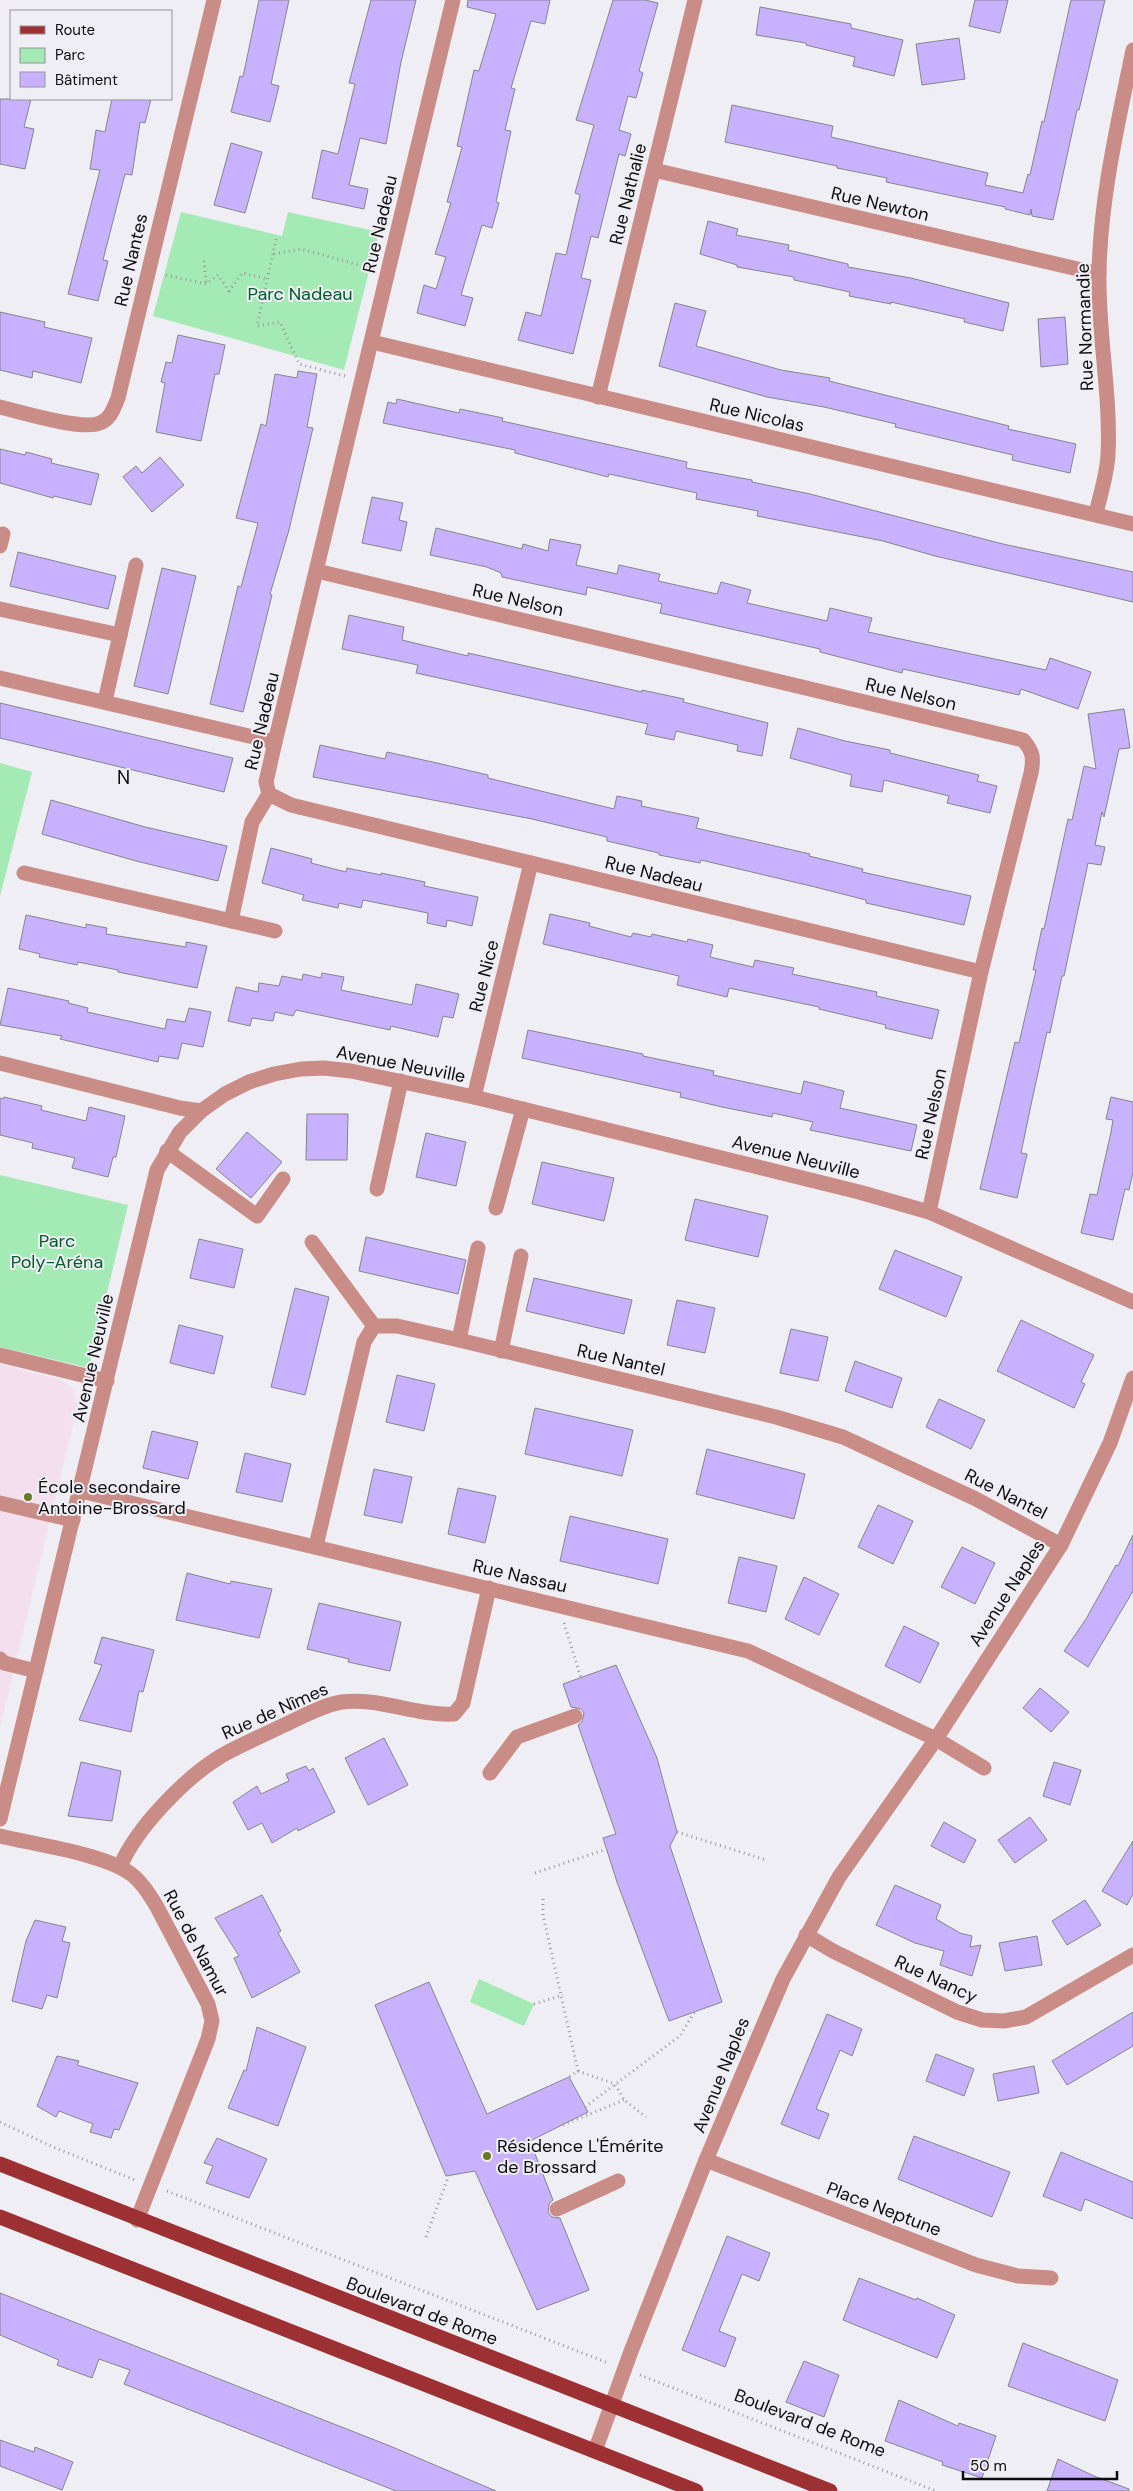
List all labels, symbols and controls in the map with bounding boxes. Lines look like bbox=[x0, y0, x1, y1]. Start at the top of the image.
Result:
legend bbox=[10, 10, 172, 100]
text: Route bbox=[55, 20, 95, 40]
text: Parc bbox=[55, 45, 85, 65]
text: Bâtiment bbox=[55, 70, 118, 90]
street label: Rue Nathalie bbox=[604, 141, 652, 247]
street label: Rue Nadeau bbox=[357, 173, 403, 275]
street label: Rue Newton bbox=[829, 181, 931, 227]
street label: Rue Nantes bbox=[109, 211, 153, 309]
street label: Rue Normandie bbox=[1071, 263, 1099, 391]
park label: Parc Nadeau bbox=[247, 282, 353, 306]
street label: Rue Nicolas bbox=[707, 392, 807, 438]
street label: Rue Nelson bbox=[470, 578, 566, 622]
street label: Rue Nadeau bbox=[239, 670, 285, 772]
street label: Rue Nelson bbox=[863, 672, 959, 716]
district label: N bbox=[117, 765, 131, 790]
street label: Rue Nadeau bbox=[603, 850, 705, 898]
street label: Rue Nice bbox=[463, 938, 505, 1014]
street label: Avenue Neuville bbox=[334, 1040, 468, 1088]
street label: Rue Nelson bbox=[910, 1066, 952, 1162]
street label: Avenue Neuville bbox=[730, 1130, 862, 1184]
park label: Parc Poly-Aréna bbox=[11, 1229, 103, 1274]
street label: Avenue Neuville bbox=[67, 1291, 119, 1425]
street label: Rue Nantel bbox=[575, 1338, 667, 1382]
street label: Rue Nantel bbox=[961, 1463, 1051, 1525]
place label: École secondaire Antoine-Brossard bbox=[38, 1475, 186, 1520]
marker: École secondaire Antoine-Brossard bbox=[22, 1491, 34, 1503]
street label: Avenue Naples bbox=[964, 1535, 1050, 1651]
street label: Rue Nassau bbox=[470, 1553, 570, 1599]
street label: Rue de Nîmes bbox=[218, 1677, 332, 1745]
street label: Rue de Namur bbox=[158, 1885, 234, 2001]
street label: Rue Nancy bbox=[891, 1949, 981, 2009]
street label: Avenue Naples bbox=[687, 2014, 755, 2136]
place label: Résidence L'Émérite de Brossard bbox=[497, 2134, 664, 2179]
marker: Résidence L'Émérite de Brossard bbox=[481, 2150, 493, 2162]
street label: Place Neptune bbox=[823, 2176, 945, 2242]
street label: Boulevard de Rome bbox=[343, 2271, 501, 2351]
street label: Boulevard de Rome bbox=[731, 2383, 889, 2463]
scale bar bbox=[963, 2448, 1117, 2480]
text: 50 m bbox=[970, 2456, 1007, 2476]

